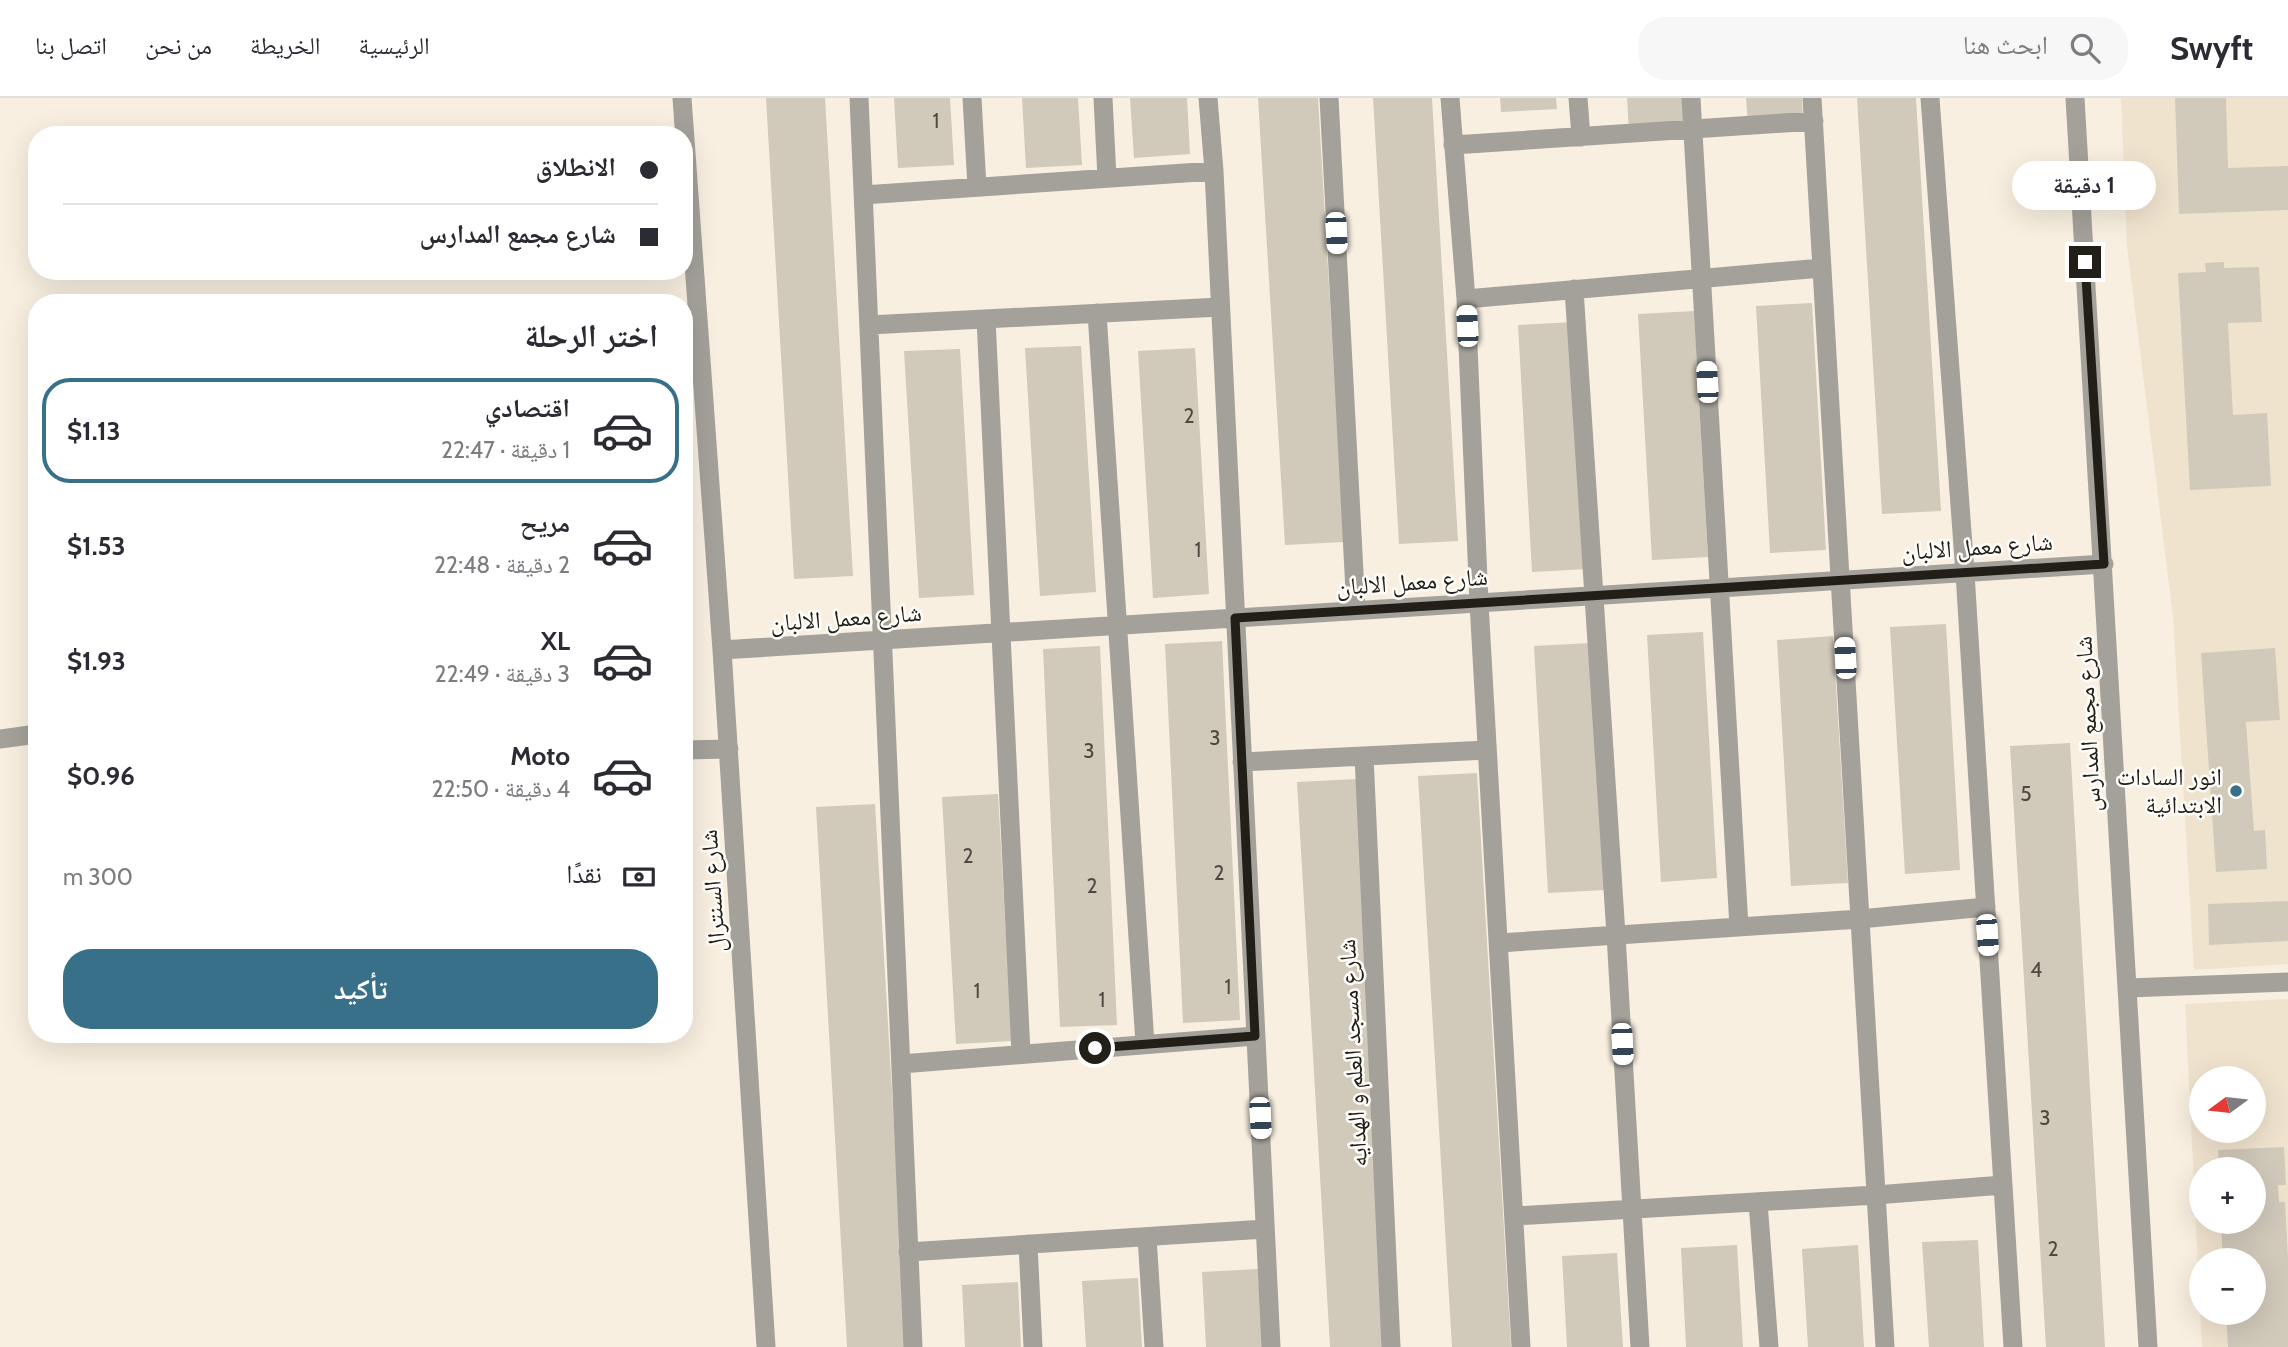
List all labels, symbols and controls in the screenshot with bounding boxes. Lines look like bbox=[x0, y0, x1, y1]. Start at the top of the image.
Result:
search box bbox=[1638, 17, 2128, 80]
text: Swyft bbox=[2170, 28, 2253, 68]
text: ابحث هنا bbox=[1963, 29, 2048, 61]
icon: search bbox=[2066, 29, 2104, 67]
text: اتصل بنا bbox=[35, 31, 107, 60]
text: من نحن bbox=[145, 31, 212, 60]
text: الخريطة bbox=[250, 31, 321, 60]
text: الرئيسية bbox=[359, 31, 430, 60]
house number: 1 bbox=[933, 108, 939, 133]
text: الانطلاق bbox=[536, 151, 616, 183]
callout: 1 دقيقة bbox=[2013, 160, 2157, 209]
text: 1 دقيقة bbox=[2053, 171, 2115, 199]
car bbox=[1325, 211, 1348, 255]
text: شارع مجمع المدارس bbox=[419, 218, 616, 250]
route end bbox=[2069, 246, 2101, 278]
car bbox=[1456, 304, 1479, 348]
text: اختر الرحلة bbox=[525, 316, 658, 355]
car bbox=[1696, 360, 1719, 404]
text: اقتصادي bbox=[485, 392, 570, 424]
icon: car bbox=[591, 399, 654, 462]
house number: 2 bbox=[1183, 403, 1195, 428]
text: $1.13 bbox=[67, 415, 121, 447]
text: 1 دقيقة · 22:47 bbox=[441, 436, 570, 464]
text: مريح bbox=[520, 507, 570, 539]
icon: car bbox=[591, 514, 654, 577]
street label: شارع معمل الالبان bbox=[1900, 527, 2054, 567]
text: $1.53 bbox=[67, 530, 125, 562]
house number: 1 bbox=[1195, 537, 1201, 562]
text: 2 دقيقة · 22:48 bbox=[434, 551, 570, 579]
street label: شارع معمل الالبان bbox=[1335, 562, 1489, 602]
street label: شارع معمل الالبان bbox=[769, 598, 923, 638]
text: XL bbox=[541, 625, 570, 657]
icon: car bbox=[591, 629, 654, 692]
street label: شارع مجمع المدارس bbox=[2068, 635, 2108, 813]
car bbox=[1834, 636, 1857, 680]
text: $1.93 bbox=[67, 645, 126, 677]
text: 3 دقيقة · 22:49 bbox=[435, 660, 570, 688]
house number: 3 bbox=[1209, 725, 1221, 750]
house number: 3 bbox=[1083, 738, 1095, 763]
text: Moto bbox=[510, 740, 570, 772]
icon: car bbox=[591, 744, 654, 807]
text: $0.96 bbox=[67, 760, 135, 792]
place label: انور السادات الابتدائية bbox=[2117, 762, 2222, 819]
text: 4 دقيقة · 22:50 bbox=[432, 775, 570, 803]
house number: 5 bbox=[2020, 781, 2032, 806]
marker: انور السادات الابتدائية bbox=[2228, 783, 2244, 799]
street label: شارع السنترال bbox=[694, 829, 732, 953]
house number: 2 bbox=[962, 843, 974, 868]
text: نقدًا bbox=[566, 858, 602, 890]
icon: cash bbox=[620, 858, 658, 896]
house number: 2 bbox=[1213, 860, 1225, 885]
text: 300 m bbox=[63, 863, 133, 891]
house number: 2 bbox=[1086, 873, 1098, 898]
car bbox=[1976, 913, 1999, 957]
street label: شارع مسجد العلم و الهدايه bbox=[1332, 938, 1375, 1168]
button: تأكيد bbox=[63, 949, 658, 1029]
house number: 4 bbox=[2030, 957, 2042, 982]
house number: 1 bbox=[1225, 974, 1231, 999]
house number: 1 bbox=[974, 978, 980, 1003]
house number: 1 bbox=[1099, 987, 1105, 1012]
car bbox=[1611, 1022, 1634, 1066]
route start bbox=[1079, 1032, 1111, 1064]
north arrow bbox=[2189, 1066, 2266, 1143]
map controls bbox=[2189, 1066, 2266, 1325]
car bbox=[1249, 1096, 1272, 1140]
house number: 3 bbox=[2039, 1105, 2051, 1130]
button: + bbox=[2189, 1157, 2266, 1234]
house number: 2 bbox=[2047, 1236, 2059, 1261]
button: − bbox=[2189, 1248, 2266, 1325]

